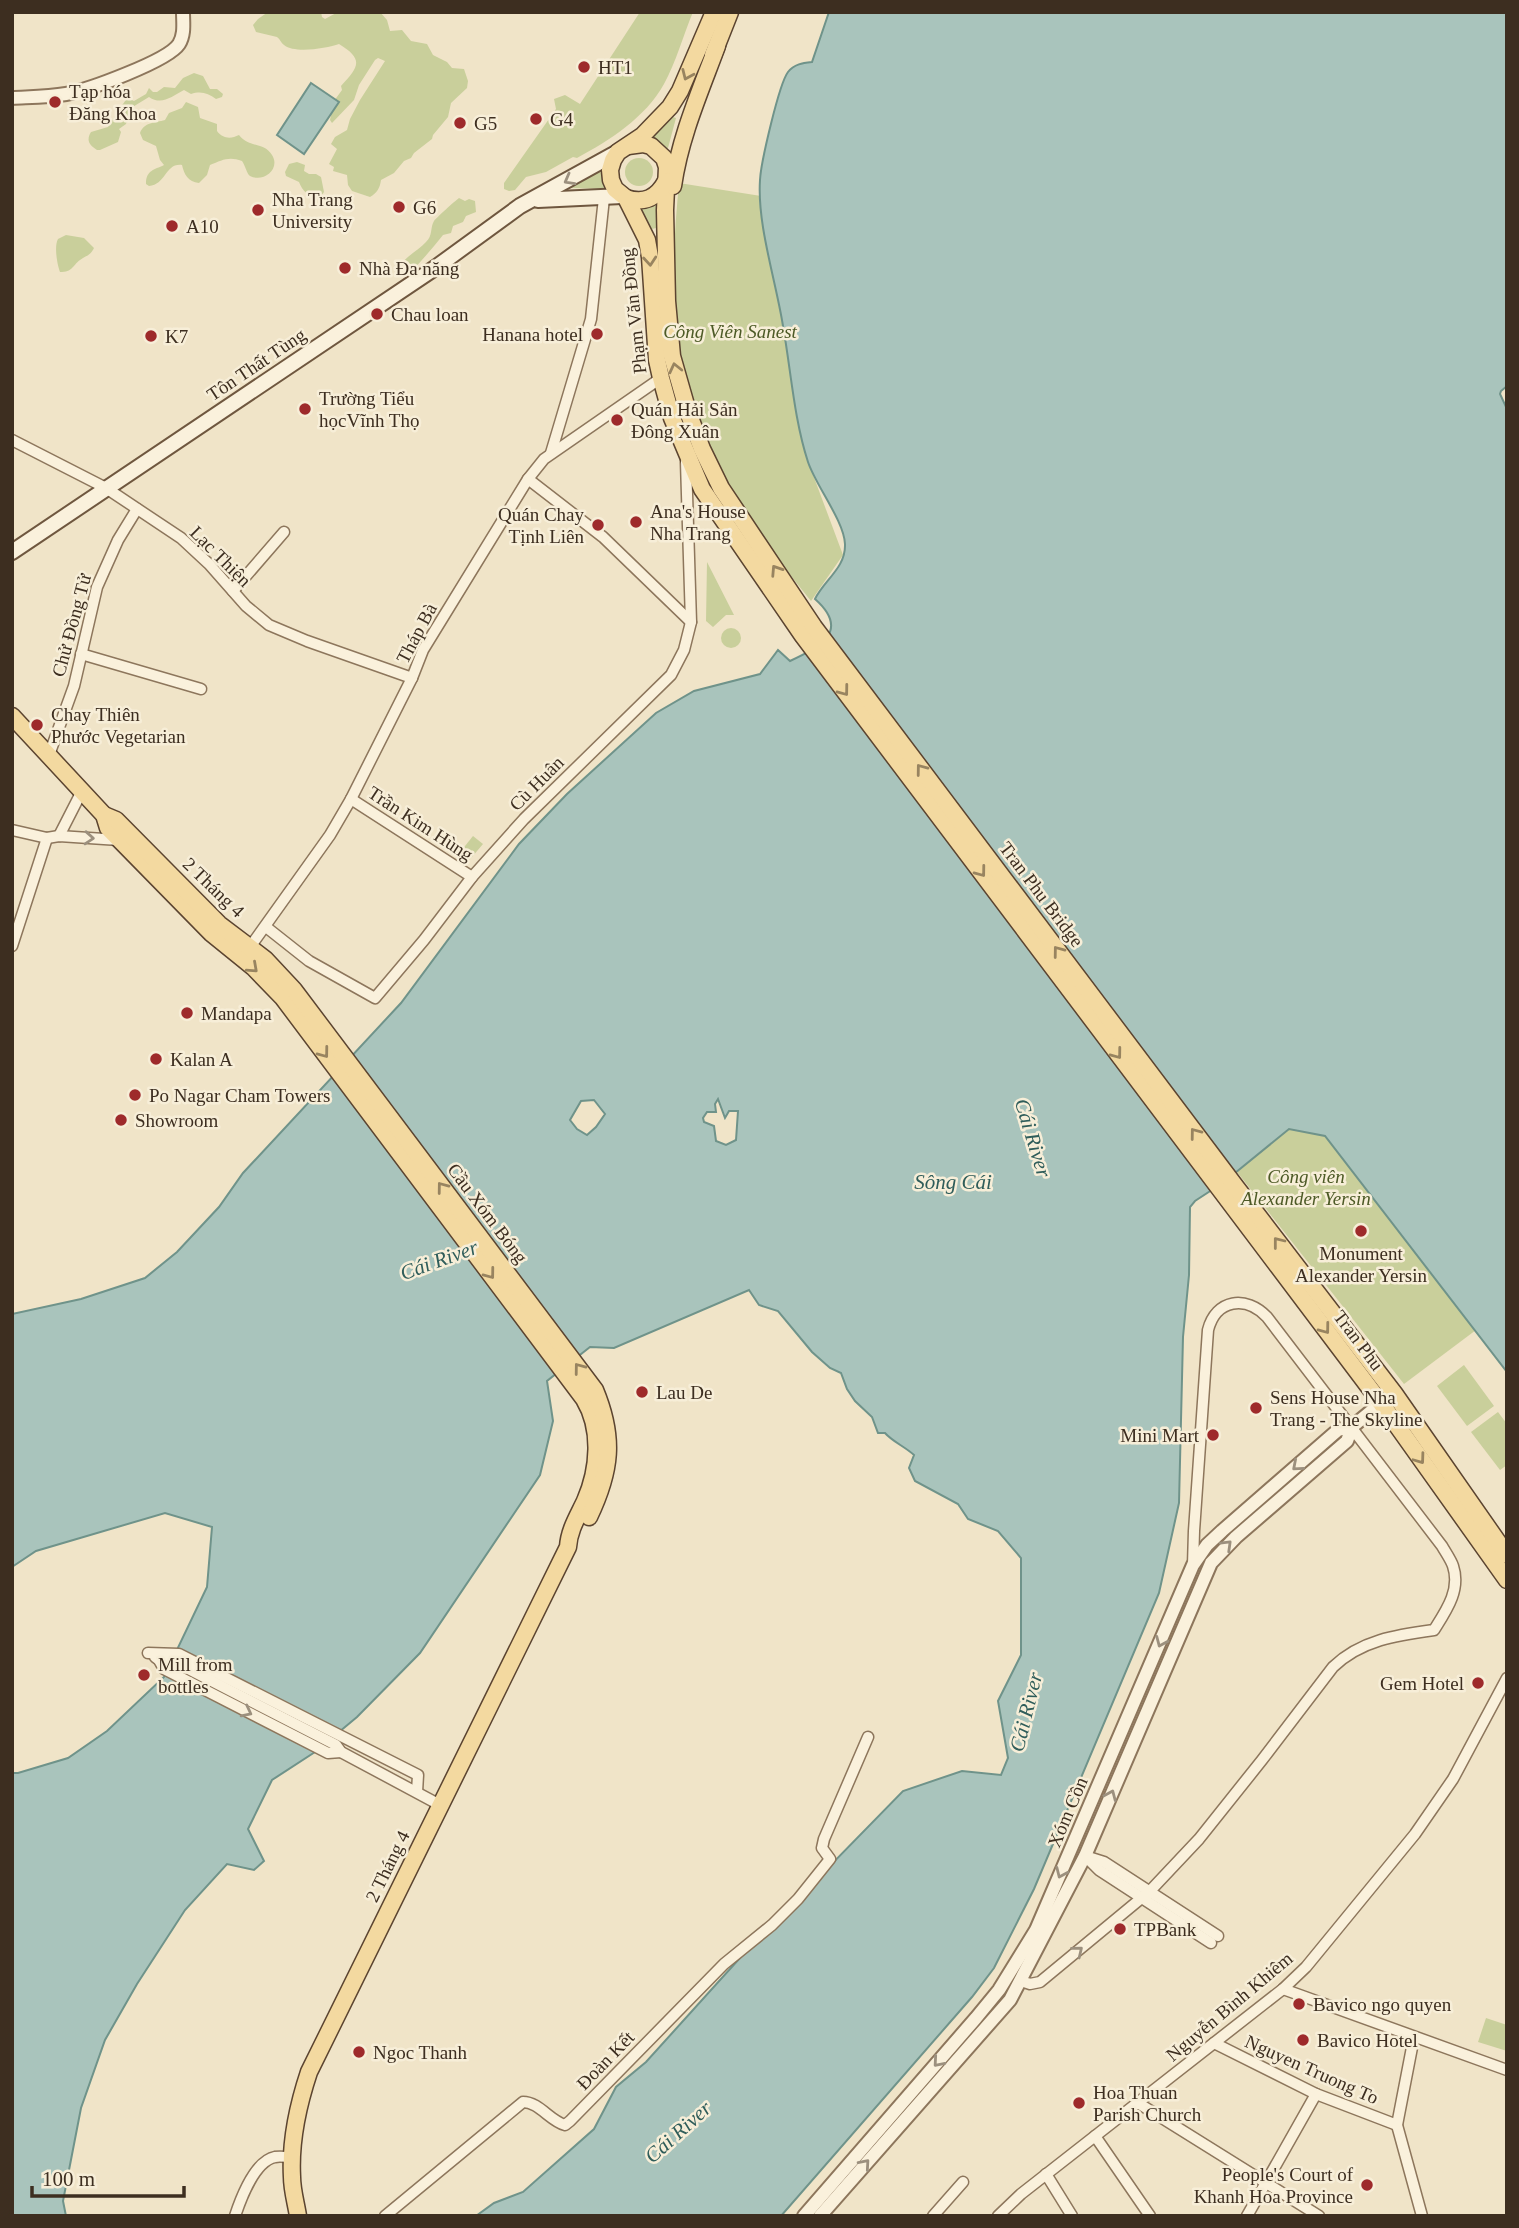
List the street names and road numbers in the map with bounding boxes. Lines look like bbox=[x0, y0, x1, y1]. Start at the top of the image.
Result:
street label: Phạm Văn Đồng bbox=[616, 247, 651, 375]
street label: Tôn Thất Tùng bbox=[203, 323, 310, 405]
street label: Lạc Thiện bbox=[186, 522, 256, 591]
street label: Chử Đồng Tử bbox=[48, 571, 95, 679]
street label: Tháp Bà bbox=[392, 599, 441, 667]
street label: Cù Huân bbox=[505, 752, 568, 815]
street label: Trần Kim Hùng bbox=[364, 782, 477, 865]
street label: Tran Phu Bridge bbox=[995, 838, 1088, 951]
street label: 2 Tháng 4 bbox=[179, 853, 249, 922]
street label: Cầu Xóm Bóng bbox=[443, 1159, 532, 1268]
street label: Tran Phu bbox=[1329, 1306, 1388, 1375]
street label: Xóm Cồn bbox=[1043, 1773, 1092, 1851]
street label: 2 Tháng 4 bbox=[361, 1827, 414, 1905]
street label: Nguyễn Bình Khiêm bbox=[1162, 1947, 1297, 2065]
street label: Đoàn Kết bbox=[572, 2026, 639, 2094]
street label: Nguyen Truong To bbox=[1242, 2031, 1382, 2108]

